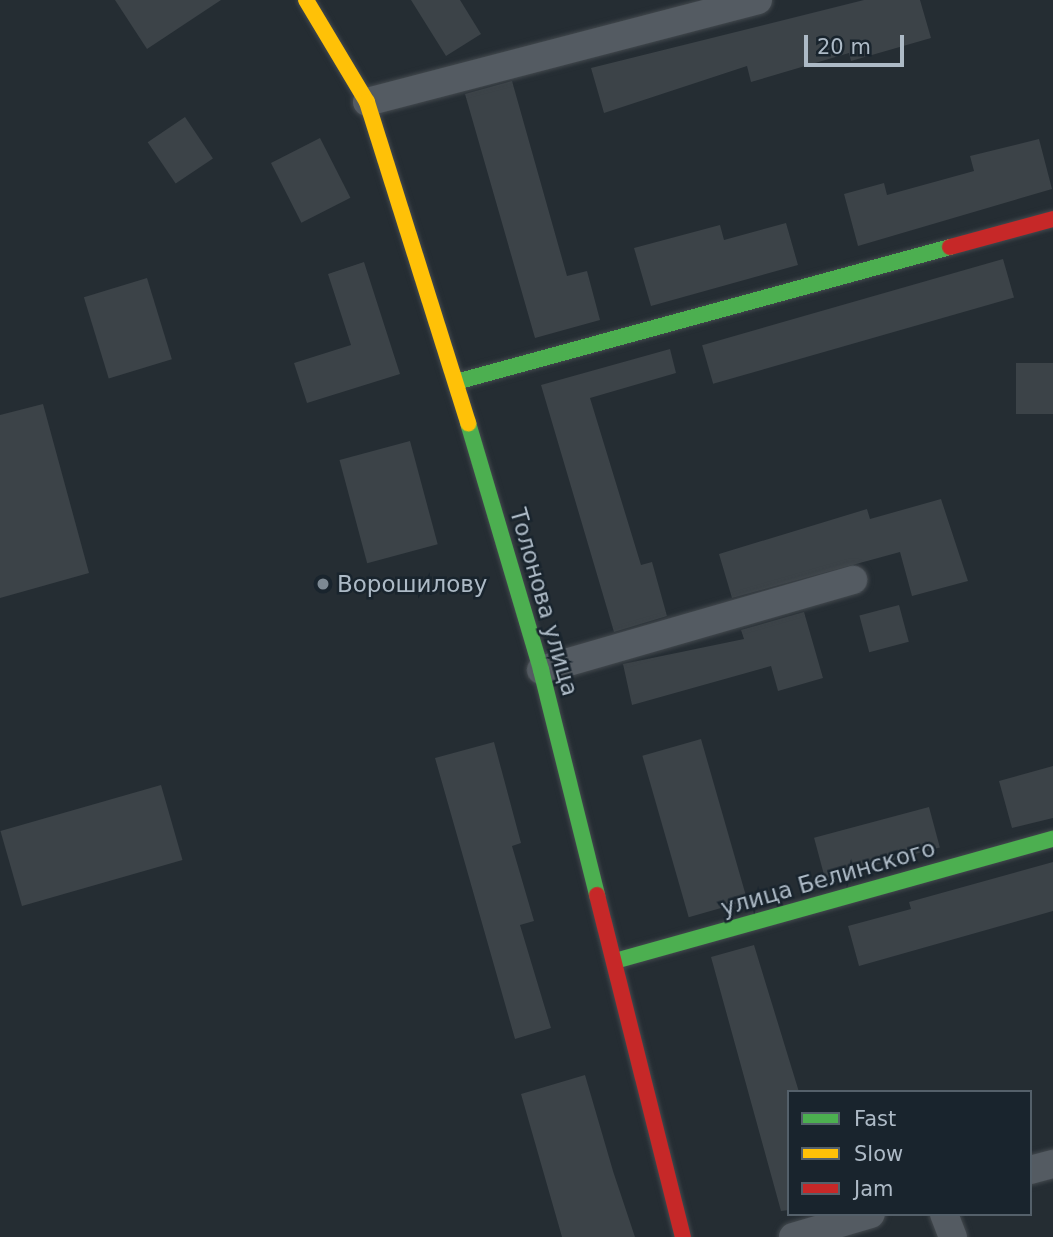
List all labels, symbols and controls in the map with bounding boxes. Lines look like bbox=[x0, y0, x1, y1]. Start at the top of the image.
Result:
scale bar bbox=[808, 21, 908, 65]
text: 20 m bbox=[817, 35, 871, 59]
street label: Толонова улица bbox=[504, 505, 584, 699]
place label: Ворошилову bbox=[337, 570, 487, 598]
marker: Ворошилову bbox=[315, 576, 331, 592]
street label: улица Белинского bbox=[718, 834, 938, 922]
legend bbox=[787, 1090, 1032, 1216]
text: Fast bbox=[854, 1107, 896, 1131]
text: Slow bbox=[854, 1142, 903, 1166]
text: Jam bbox=[854, 1177, 894, 1201]

